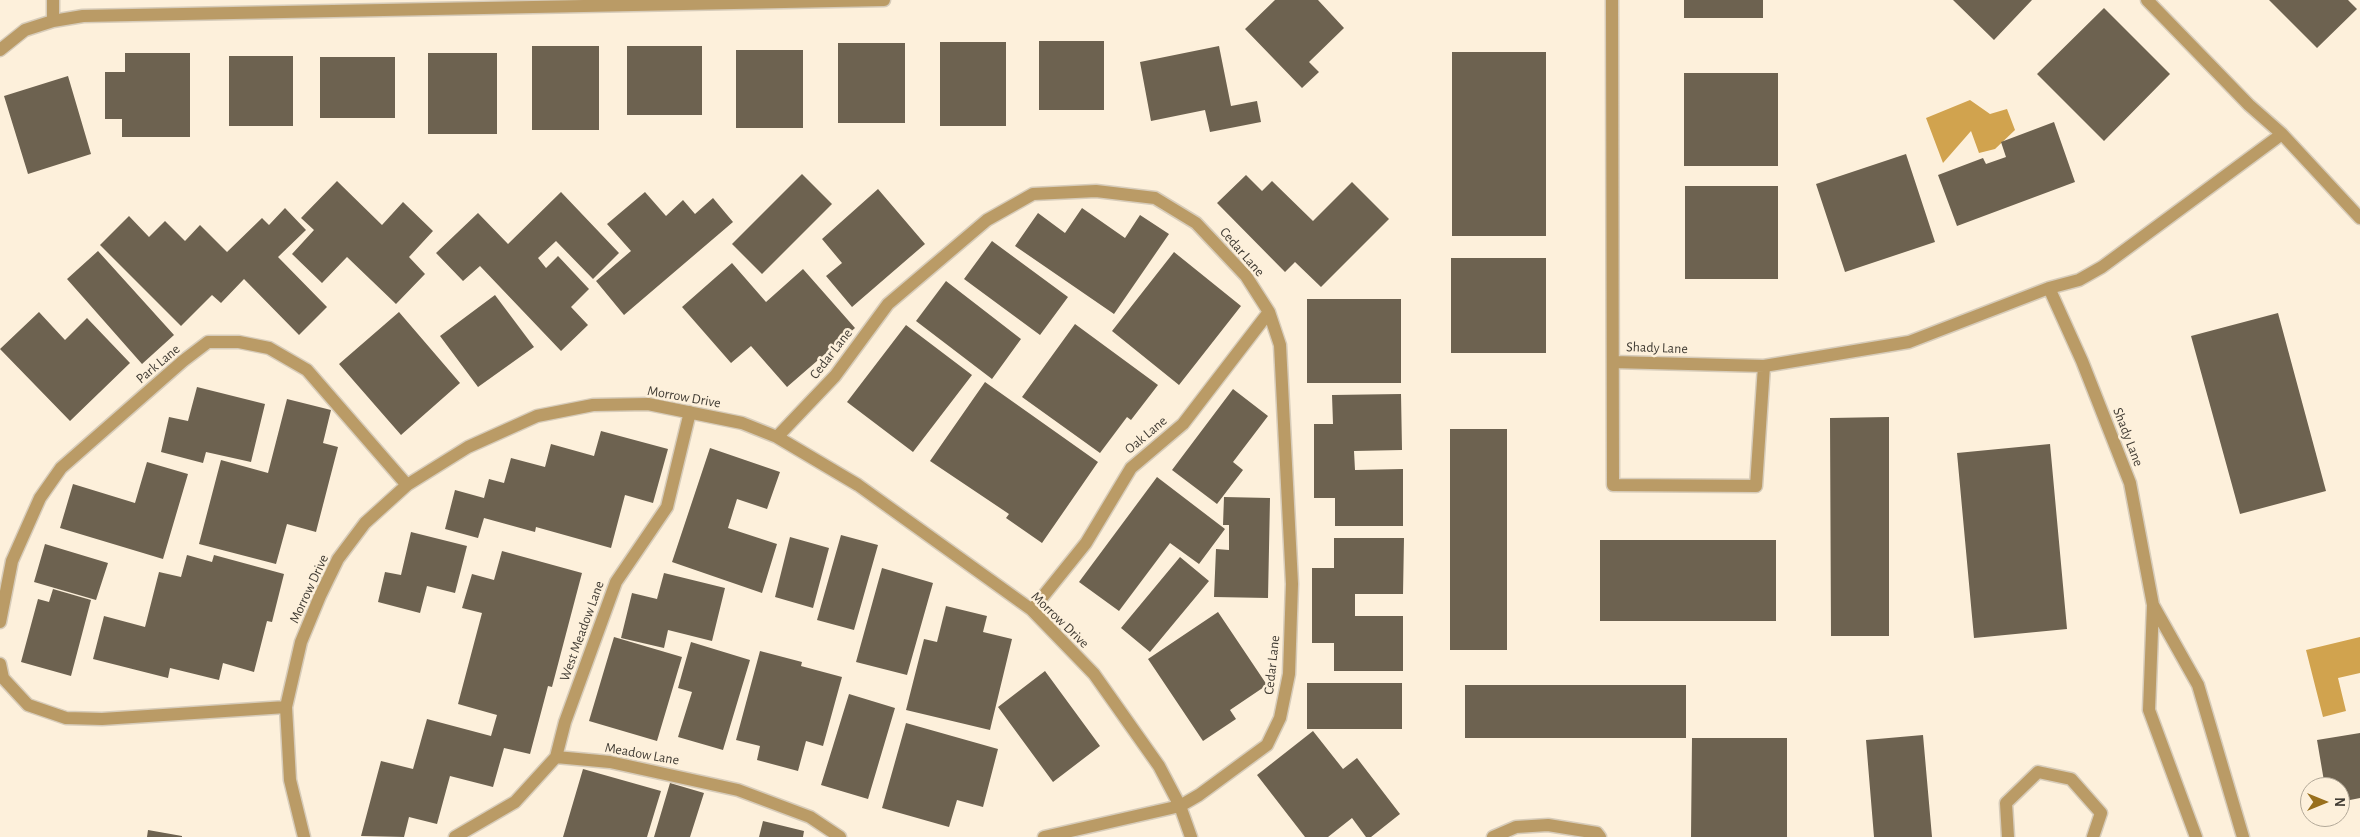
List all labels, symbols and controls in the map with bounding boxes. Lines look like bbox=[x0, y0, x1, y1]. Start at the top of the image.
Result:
street label: Cedar Lane bbox=[1216, 224, 1268, 280]
street label: Cedar Lane bbox=[806, 325, 856, 383]
street label: Shady Lane bbox=[1626, 339, 1688, 357]
street label: Park Lane bbox=[133, 341, 183, 387]
street label: Morrow Drive bbox=[646, 382, 722, 412]
street label: Shady Lane bbox=[2109, 405, 2147, 469]
street label: Oak Lane bbox=[1121, 413, 1171, 457]
street label: Morrow Drive bbox=[286, 552, 332, 626]
street label: West Meadow Lane bbox=[556, 579, 608, 683]
street label: Morrow Drive bbox=[1028, 588, 1092, 652]
street label: Cedar Lane bbox=[1261, 634, 1283, 696]
street label: Meadow Lane bbox=[604, 739, 680, 769]
north arrow bbox=[2300, 777, 2350, 827]
text: N bbox=[2332, 797, 2346, 807]

